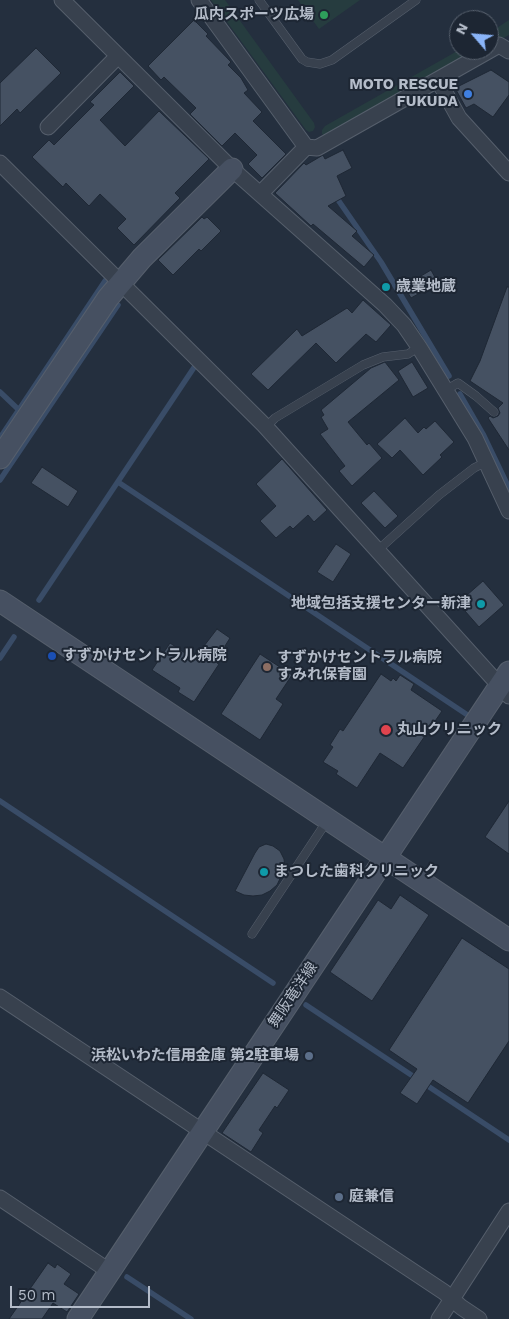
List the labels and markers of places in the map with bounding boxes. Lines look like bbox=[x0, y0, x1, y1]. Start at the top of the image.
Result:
place label: 瓜内スポーツ広場 bbox=[194, 6, 314, 24]
marker: 瓜内スポーツ広場 bbox=[318, 9, 330, 21]
place label: MOTO RESCUE FUKUDA bbox=[349, 76, 458, 111]
marker: MOTO RESCUE FUKUDA bbox=[462, 88, 474, 100]
place label: 歳業地蔵 bbox=[396, 278, 456, 296]
marker: 歳業地蔵 bbox=[380, 281, 392, 293]
place label: 地域包括支援センター新津 bbox=[291, 595, 471, 613]
marker: 地域包括支援センター新津 bbox=[475, 598, 487, 610]
place label: すずかけセントラル病院 bbox=[62, 647, 227, 665]
place label: すずかけセントラル病院 すみれ保育園 bbox=[277, 649, 442, 684]
marker: すずかけセントラル病院 bbox=[46, 650, 58, 662]
marker: すずかけセントラル病院 すみれ保育園 bbox=[261, 661, 273, 673]
place label: 丸山クリニック bbox=[397, 721, 502, 739]
marker: 丸山クリニック bbox=[379, 723, 393, 737]
place label: まつした歯科クリニック bbox=[274, 863, 439, 881]
marker: まつした歯科クリニック bbox=[258, 866, 270, 878]
place label: 浜松いわた信用金庫 第2駐車場 bbox=[91, 1047, 299, 1065]
marker: 浜松いわた信用金庫 第2駐車場 bbox=[303, 1050, 315, 1062]
place label: 庭兼信 bbox=[349, 1188, 394, 1206]
marker: 庭兼信 bbox=[333, 1191, 345, 1203]

